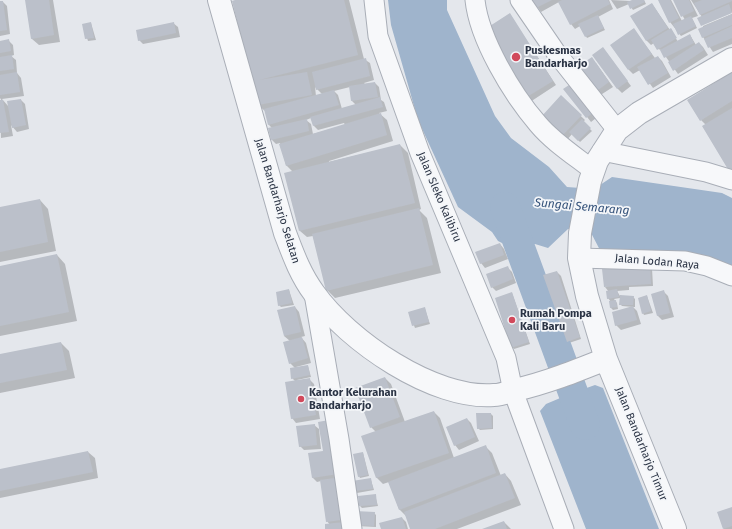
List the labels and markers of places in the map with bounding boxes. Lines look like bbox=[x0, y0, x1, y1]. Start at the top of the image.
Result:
place label: Puskesmas Bandarharjo bbox=[525, 44, 587, 70]
marker: Puskesmas Bandarharjo bbox=[510, 51, 522, 63]
place label: Rumah Pompa Kali Baru bbox=[520, 307, 592, 333]
marker: Rumah Pompa Kali Baru bbox=[507, 315, 517, 325]
place label: Kantor Kelurahan Bandarharjo bbox=[309, 386, 397, 412]
marker: Kantor Kelurahan Bandarharjo bbox=[296, 394, 306, 404]

